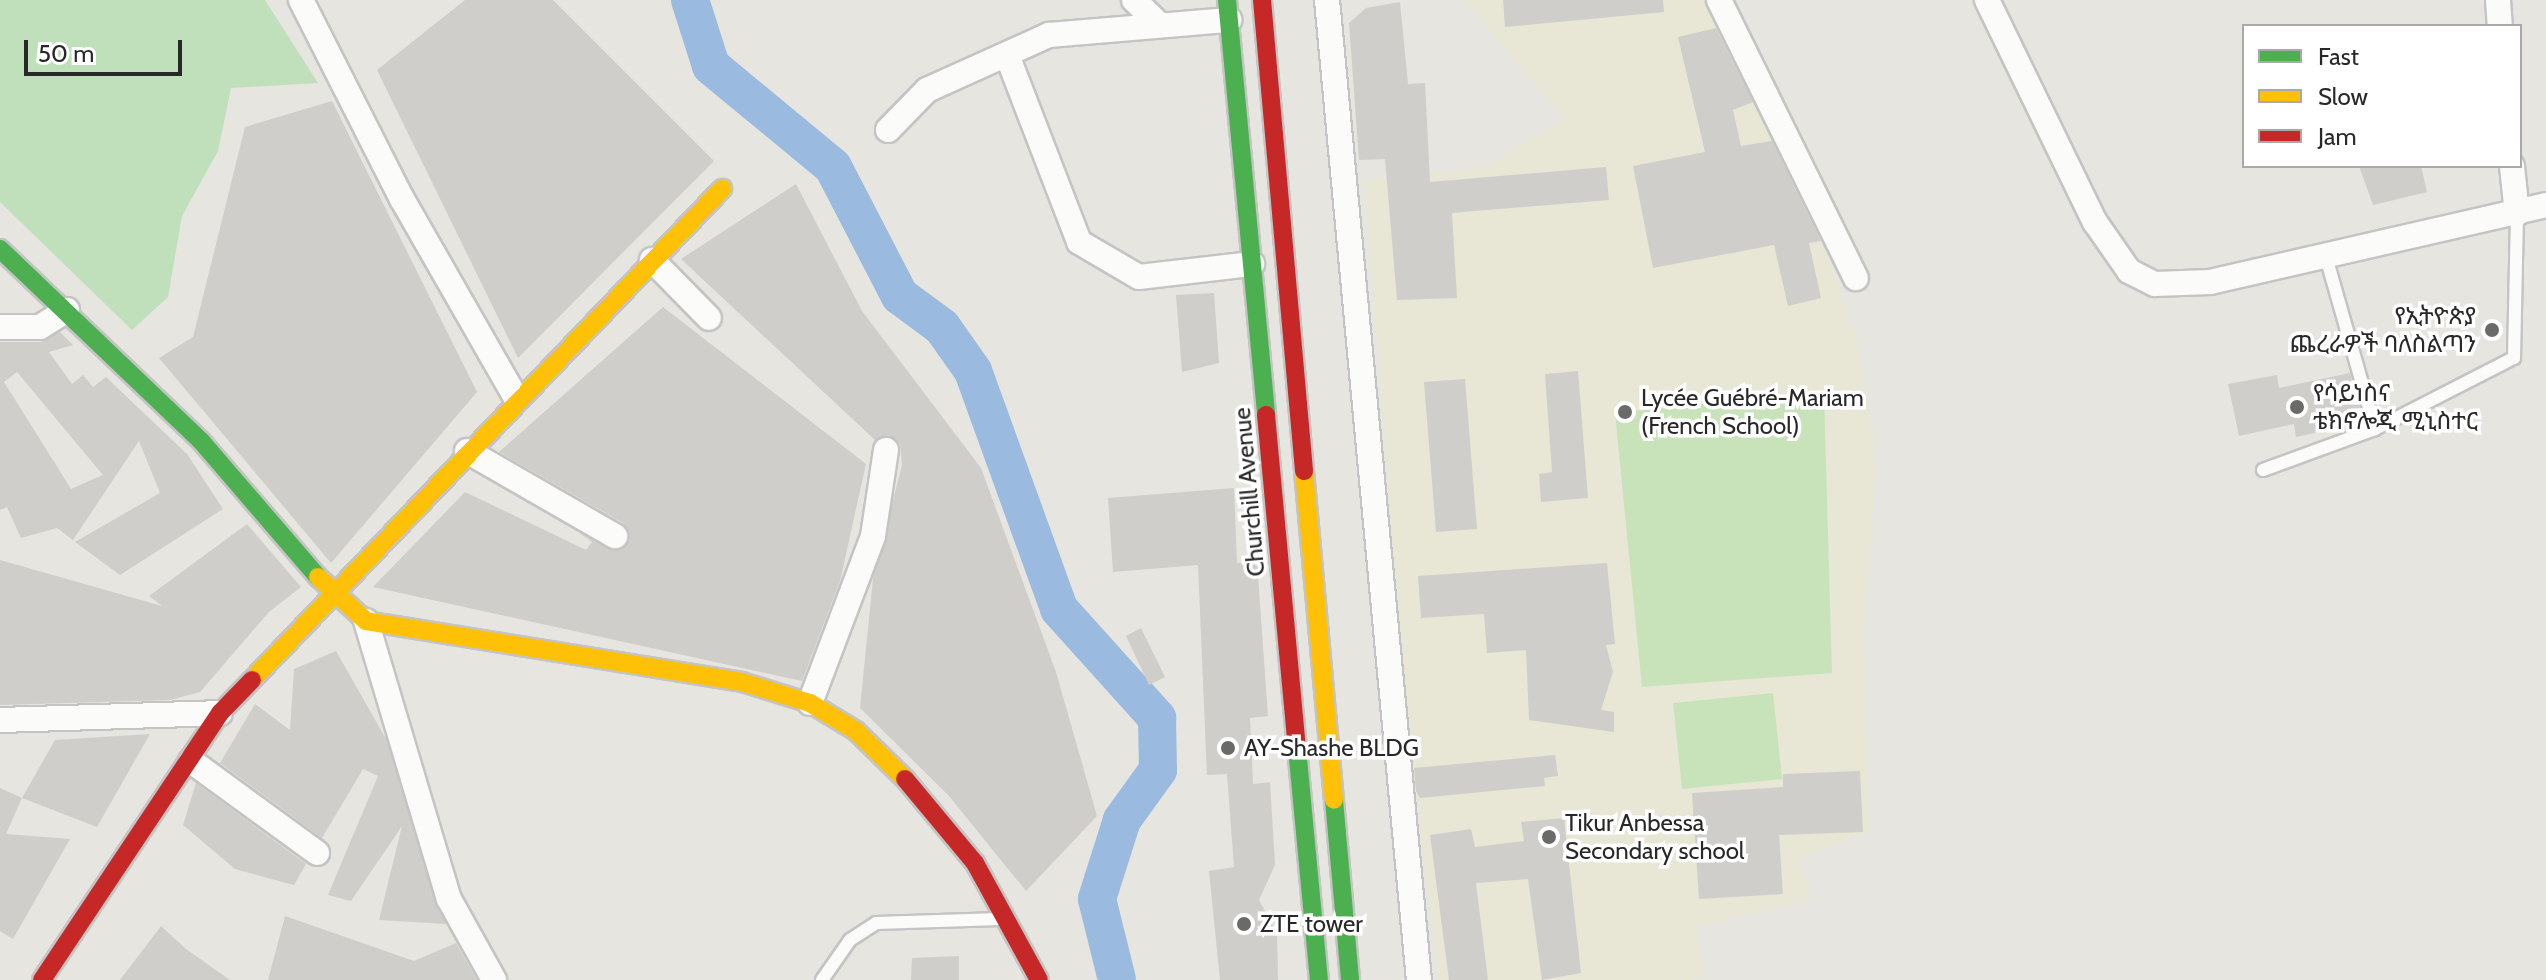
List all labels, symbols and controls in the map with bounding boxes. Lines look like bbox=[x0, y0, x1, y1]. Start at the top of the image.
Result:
scale bar bbox=[28, 24, 186, 74]
legend bbox=[2242, 24, 2522, 168]
text: 50 m bbox=[38, 39, 94, 68]
text: Fast bbox=[2318, 42, 2359, 71]
text: Slow bbox=[2318, 82, 2368, 111]
text: Jam bbox=[2318, 122, 2356, 151]
place label: የኢትዮጵያ ጨረራዎች ባለስልጣን bbox=[2290, 302, 2476, 358]
marker: የኢትዮጵያ ጨረራዎች ባለስልጣን bbox=[2483, 321, 2501, 339]
place label: የሳይነስና ቴክኖሎጂ ሚኒስተር bbox=[2313, 379, 2478, 435]
place label: Lycée Guébré-Mariam (French School) bbox=[1641, 384, 1864, 440]
marker: የሳይነስና ቴክኖሎጂ ሚኒስተር bbox=[2288, 398, 2306, 416]
marker: Lycée Guébré-Mariam (French School) bbox=[1616, 403, 1634, 421]
street label: Churchill Avenue bbox=[1227, 406, 1271, 578]
place label: AY-Shashe BLDG bbox=[1244, 734, 1419, 762]
marker: AY-Shashe BLDG bbox=[1219, 739, 1237, 757]
place label: Tikur Anbessa Secondary school bbox=[1565, 809, 1744, 865]
marker: Tikur Anbessa Secondary school bbox=[1540, 828, 1558, 846]
place label: ZTE tower bbox=[1260, 910, 1363, 938]
marker: ZTE tower bbox=[1235, 915, 1253, 933]

